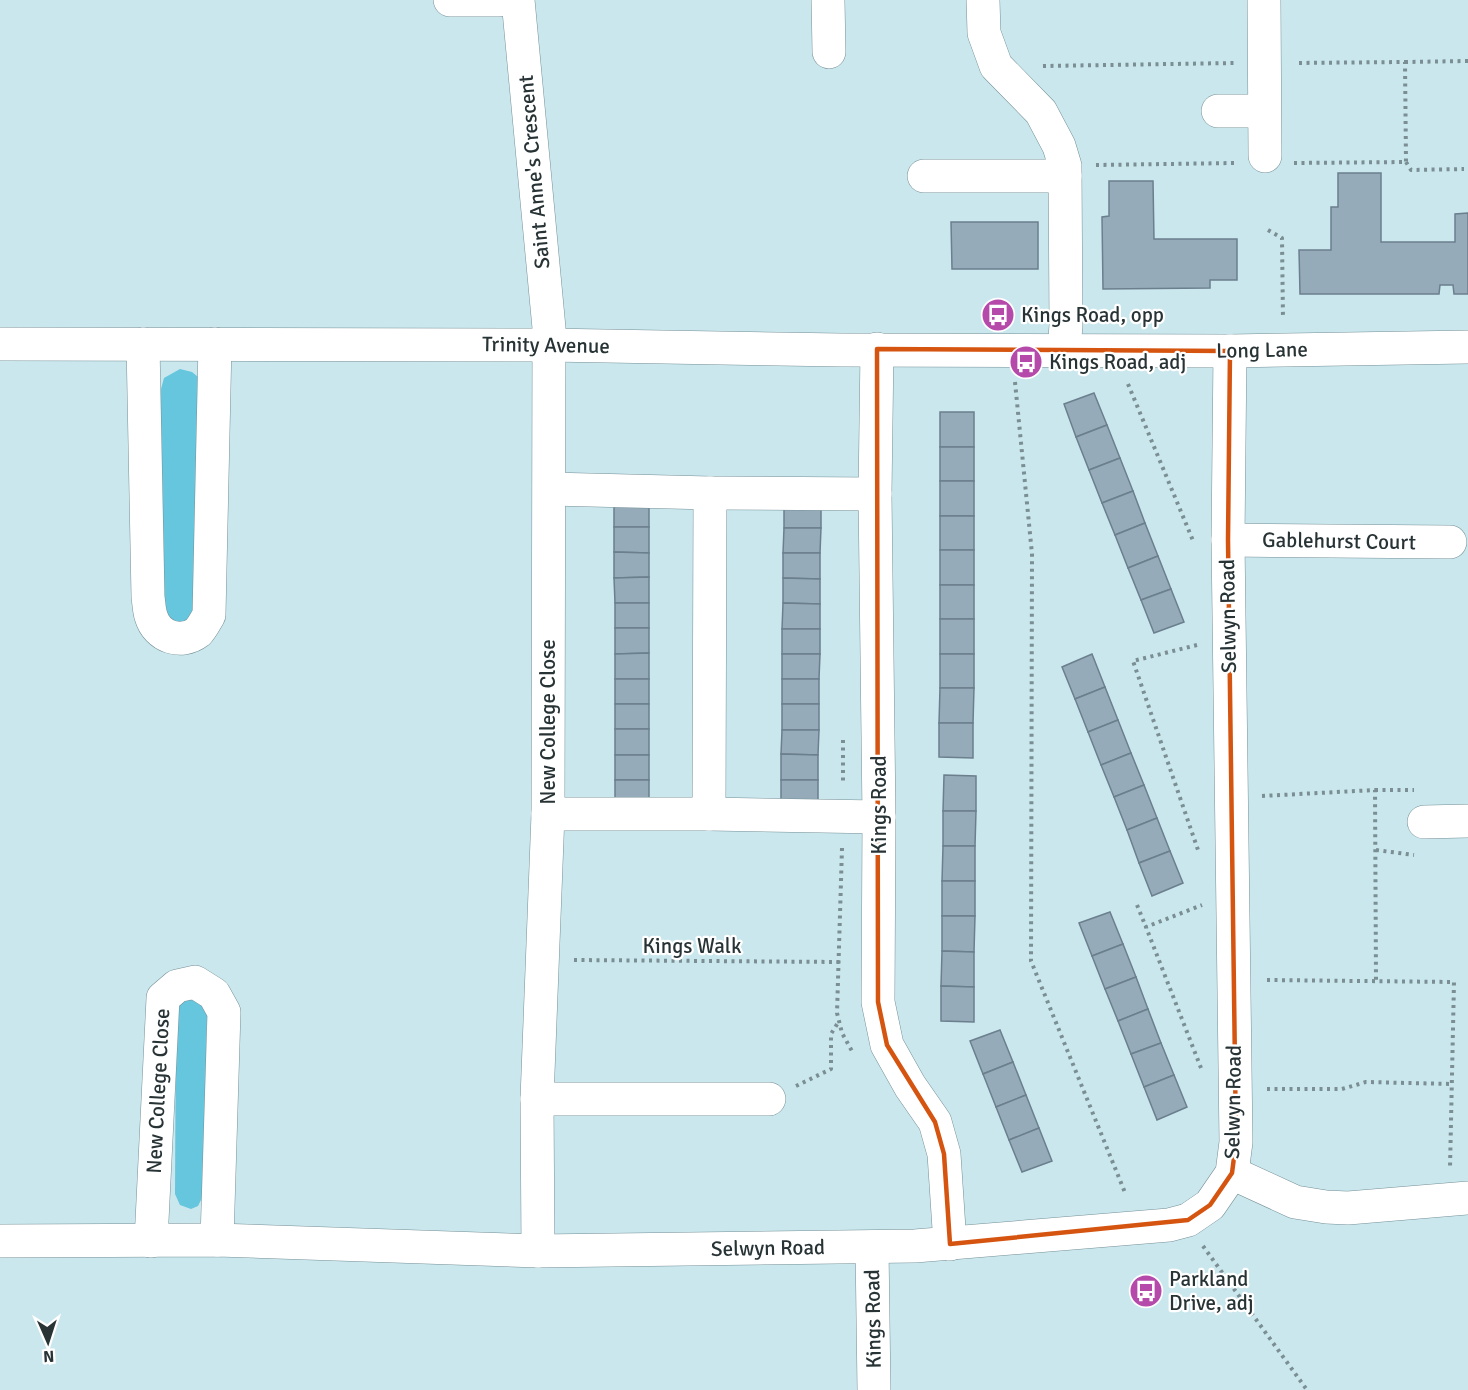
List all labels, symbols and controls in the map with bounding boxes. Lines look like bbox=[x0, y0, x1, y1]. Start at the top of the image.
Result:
street label: Saint Anne's Crescent bbox=[513, 74, 555, 270]
bus stop icon: Kings Road, opp bbox=[980, 297, 1016, 333]
place label: Kings Road, opp bbox=[1021, 302, 1164, 328]
street label: Trinity Avenue bbox=[482, 331, 610, 359]
street label: Long Lane bbox=[1216, 336, 1308, 364]
bus stop icon: Kings Road, adj bbox=[1008, 344, 1044, 380]
place label: Kings Road, adj bbox=[1049, 349, 1186, 375]
street label: Gablehurst Court bbox=[1262, 527, 1416, 555]
street label: Selwyn Road bbox=[1214, 559, 1242, 673]
street label: New College Close bbox=[535, 639, 561, 805]
street label: Kings Road bbox=[866, 755, 892, 855]
street label: Kings Walk bbox=[643, 933, 742, 959]
street label: New College Close bbox=[141, 1008, 175, 1174]
street label: Selwyn Road bbox=[1219, 1045, 1247, 1159]
street label: Selwyn Road bbox=[711, 1234, 825, 1262]
place label: Parkland Drive, adj bbox=[1169, 1266, 1254, 1316]
street label: Kings Road bbox=[859, 1269, 887, 1369]
bus stop icon: Parkland Drive, adj bbox=[1128, 1273, 1164, 1309]
north arrow bbox=[18, 1312, 78, 1372]
text: N bbox=[43, 1346, 55, 1366]

